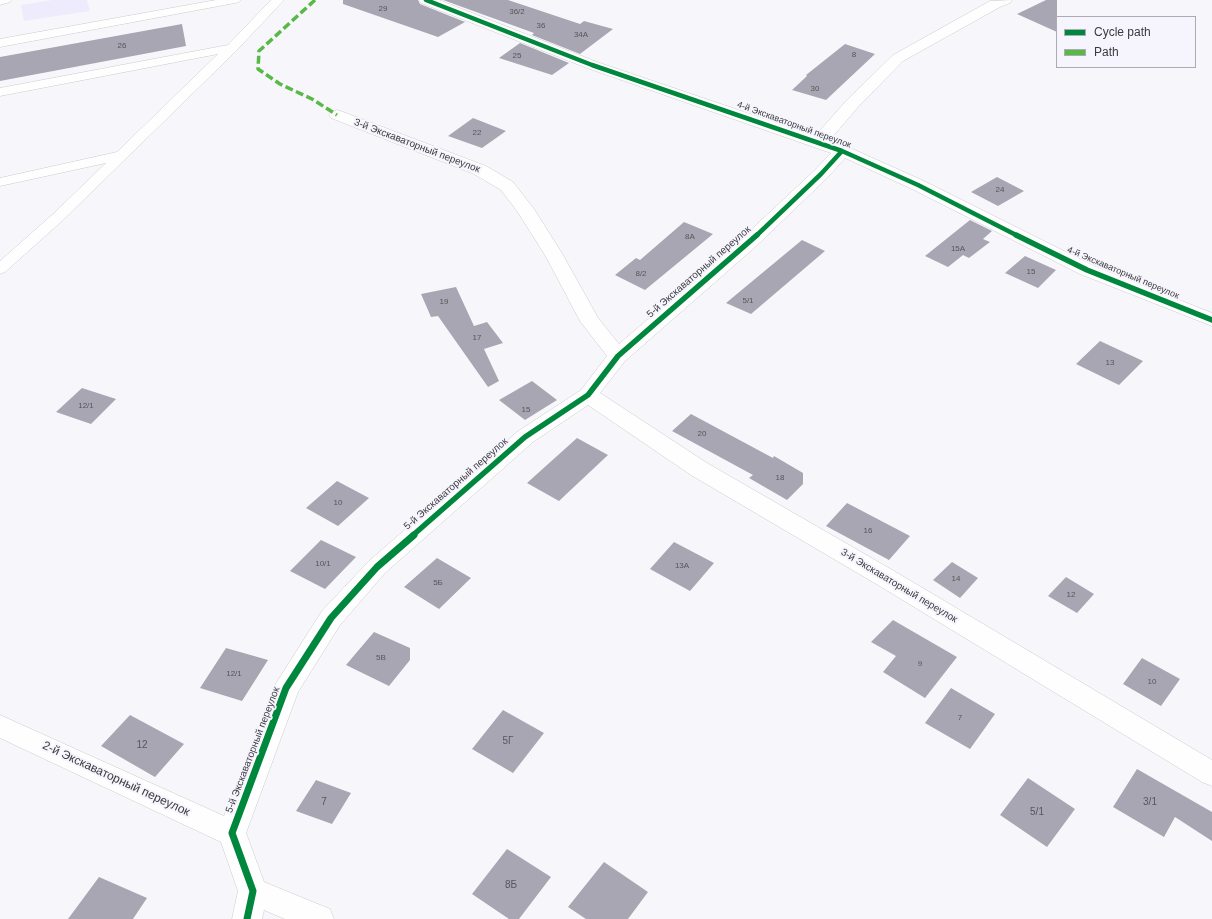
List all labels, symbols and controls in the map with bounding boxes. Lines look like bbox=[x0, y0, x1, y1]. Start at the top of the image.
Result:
house number: 29 bbox=[379, 4, 387, 14]
house number: 36/2 bbox=[509, 7, 525, 17]
legend bbox=[1056, 16, 1196, 68]
house number: 36 bbox=[537, 21, 545, 31]
text: Cycle path bbox=[1094, 25, 1151, 39]
house number: 34А bbox=[574, 30, 588, 40]
house number: 26 bbox=[118, 41, 126, 51]
text: Path bbox=[1094, 45, 1119, 59]
house number: 8 bbox=[852, 50, 856, 60]
house number: 25 bbox=[513, 51, 521, 61]
house number: 30 bbox=[811, 84, 819, 94]
street label: 4-й Экскаваторный переулок bbox=[736, 99, 852, 151]
street label: 3-й Экскаваторный переулок bbox=[352, 116, 482, 176]
house number: 22 bbox=[473, 128, 481, 138]
house number: 24 bbox=[996, 185, 1004, 195]
street label: 5-й Экскаваторный переулок bbox=[645, 224, 753, 320]
house number: 8А bbox=[685, 232, 695, 242]
house number: 15А bbox=[951, 244, 965, 254]
street label: 4-й Экскаваторный переулок bbox=[1065, 244, 1181, 302]
house number: 15 bbox=[1027, 267, 1035, 277]
house number: 8/2 bbox=[635, 269, 647, 279]
house number: 5/1 bbox=[742, 296, 754, 306]
house number: 19 bbox=[440, 297, 448, 307]
house number: 17 bbox=[473, 333, 481, 343]
house number: 13 bbox=[1106, 358, 1114, 368]
house number: 12/1 bbox=[78, 401, 94, 411]
house number: 15 bbox=[522, 405, 530, 415]
house number: 20 bbox=[698, 429, 706, 439]
street label: 5-й Экскаваторный переулок bbox=[402, 436, 510, 532]
house number: 18 bbox=[776, 473, 784, 483]
house number: 10 bbox=[334, 498, 342, 508]
house number: 16 bbox=[864, 526, 872, 536]
street label: 3-й Экскаваторный переулок bbox=[839, 546, 959, 626]
house number: 10/1 bbox=[315, 559, 331, 569]
house number: 13А bbox=[675, 561, 689, 571]
house number: 14 bbox=[952, 574, 960, 584]
house number: 5Б bbox=[433, 578, 443, 588]
house number: 12 bbox=[1067, 590, 1075, 600]
house number: 5В bbox=[376, 653, 386, 663]
house number: 9 bbox=[918, 659, 922, 669]
house number: 12/1 bbox=[226, 669, 242, 679]
house number: 10 bbox=[1148, 677, 1156, 687]
street label: 5-й Экскаваторный переулок bbox=[223, 685, 283, 815]
house number: 7 bbox=[958, 713, 962, 723]
house number: 5Г bbox=[503, 735, 513, 747]
street label: 2-й Экскаваторный переулок bbox=[40, 739, 192, 819]
house number: 12 bbox=[136, 739, 148, 751]
house number: 7 bbox=[321, 796, 327, 808]
house number: 3/1 bbox=[1143, 796, 1157, 808]
house number: 5/1 bbox=[1030, 806, 1044, 818]
house number: 8Б bbox=[505, 879, 517, 891]

